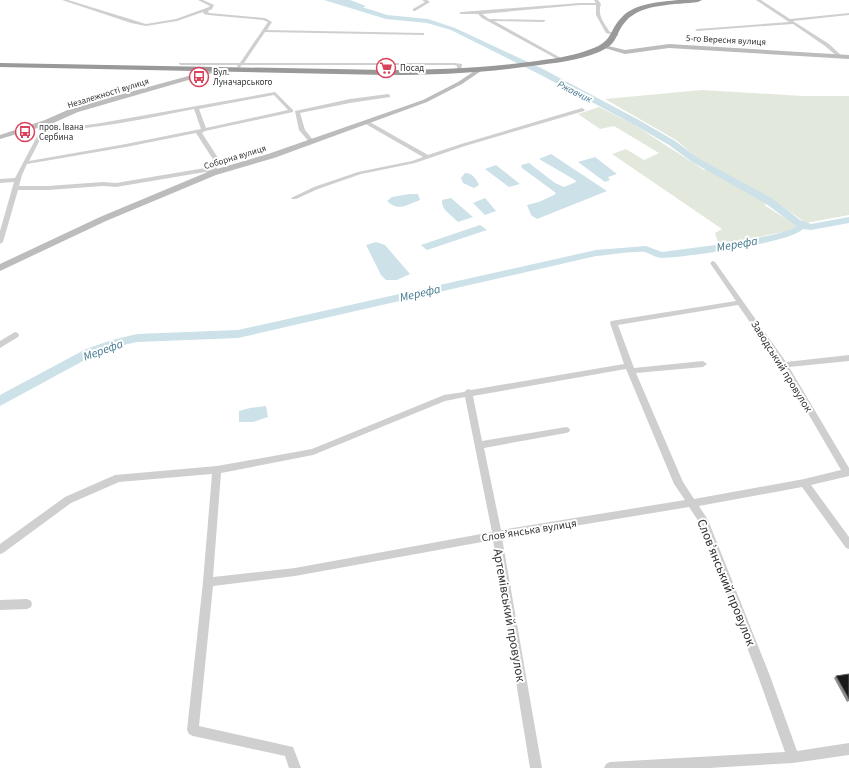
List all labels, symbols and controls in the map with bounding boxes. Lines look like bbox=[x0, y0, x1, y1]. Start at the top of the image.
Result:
street label: 5-го Вересня вулиця bbox=[686, 32, 766, 49]
supermarket icon: Посад bbox=[375, 57, 397, 79]
place label: Посад bbox=[400, 62, 424, 75]
bus stop icon: Вул. Луначарського bbox=[188, 66, 210, 88]
place label: Вул. Луначарського bbox=[213, 66, 273, 89]
street label: Незалежності вулиця bbox=[66, 75, 151, 112]
water label: Ржавчик bbox=[555, 77, 594, 107]
bus stop icon: пров. Івана Сербина bbox=[14, 121, 36, 143]
place label: пров. Івана Сербина bbox=[39, 121, 84, 144]
street label: Соборна вулиця bbox=[202, 142, 268, 173]
water label: Мерефа bbox=[715, 232, 759, 256]
water label: Мерефа bbox=[398, 280, 443, 306]
street label: Заводський провулок bbox=[747, 318, 816, 415]
water label: Мерефа bbox=[81, 335, 126, 366]
street label: Слов’янська вулиця bbox=[481, 516, 578, 545]
street label: Слов’янський провулок bbox=[692, 516, 760, 649]
street label: Артемівський провулок bbox=[488, 547, 530, 684]

